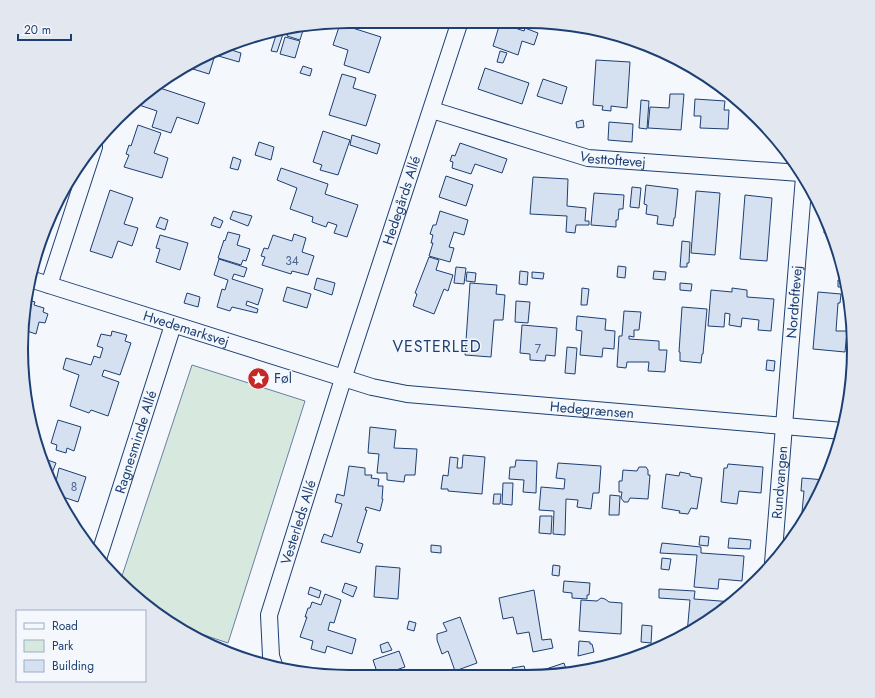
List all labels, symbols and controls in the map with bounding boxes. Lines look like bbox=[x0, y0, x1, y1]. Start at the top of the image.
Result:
scale bar bbox=[18, 16, 71, 42]
text: 20 m bbox=[24, 21, 51, 39]
street label: Vesttoftevej bbox=[577, 146, 647, 172]
street label: Hedegårds Allé bbox=[377, 153, 425, 248]
house number: 34 bbox=[285, 252, 299, 270]
street label: Nordtoftevej bbox=[781, 264, 807, 339]
street label: Hvedemarksvej bbox=[141, 305, 232, 351]
district label: VESTERLED bbox=[392, 335, 482, 358]
house number: 7 bbox=[535, 340, 542, 358]
place icon: Føl bbox=[245, 365, 271, 391]
place label: Føl bbox=[274, 368, 292, 388]
street label: Ragnesminde Allé bbox=[110, 388, 161, 496]
street label: Hedegrænsen bbox=[549, 396, 635, 423]
street label: Rundvangen bbox=[767, 445, 792, 520]
street label: Vesterleds Allé bbox=[275, 477, 321, 567]
house number: 8 bbox=[71, 478, 77, 496]
legend bbox=[16, 610, 146, 682]
text: Road bbox=[52, 617, 78, 635]
text: Park bbox=[52, 637, 74, 655]
text: Building bbox=[52, 657, 94, 675]

